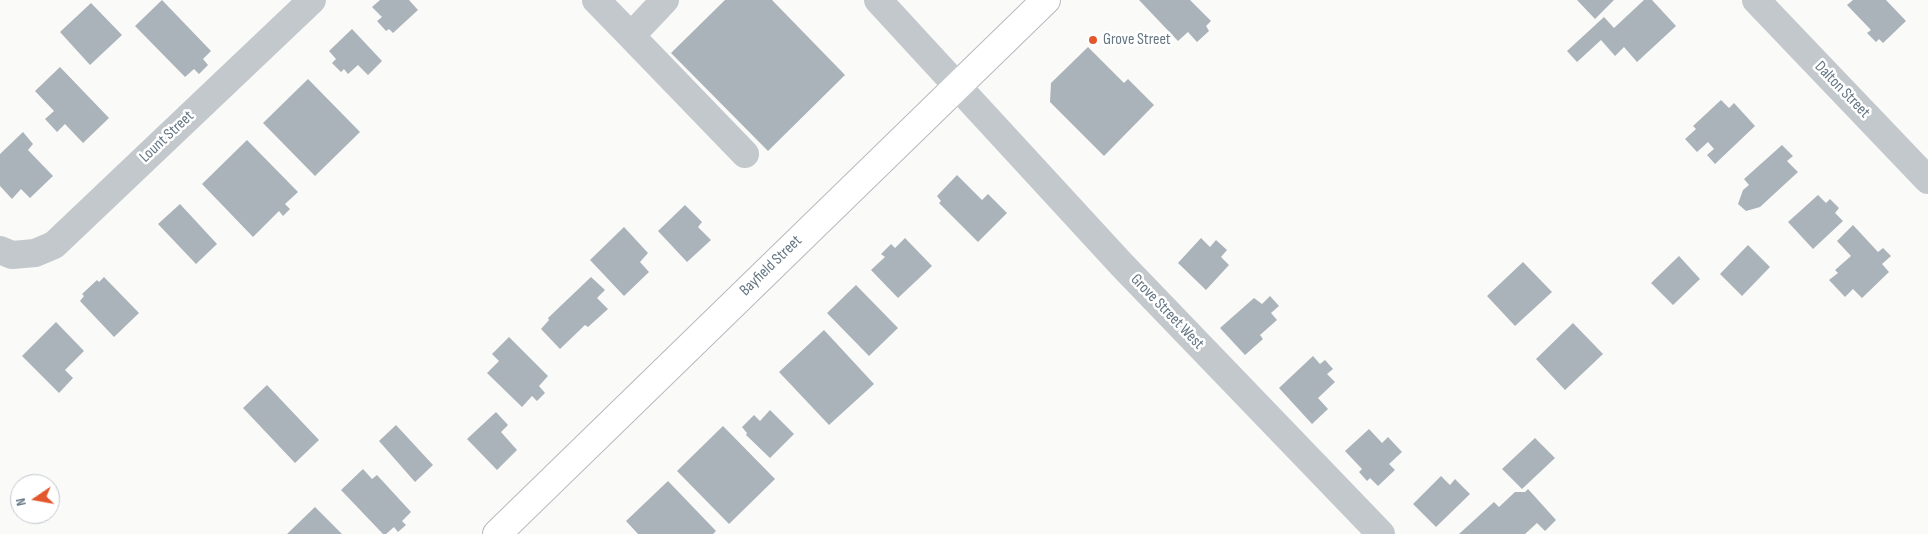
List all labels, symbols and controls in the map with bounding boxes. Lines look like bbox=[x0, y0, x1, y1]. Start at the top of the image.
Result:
place label: Grove Street bbox=[1103, 30, 1171, 50]
marker: Grove Street bbox=[1087, 34, 1099, 46]
street label: Dalton Street bbox=[1810, 58, 1874, 122]
street label: Lount Street bbox=[136, 107, 198, 167]
street label: Bayfield Street bbox=[736, 232, 806, 300]
street label: Grove Street West bbox=[1126, 270, 1208, 354]
north arrow bbox=[10, 474, 60, 524]
text: N bbox=[12, 497, 30, 507]

